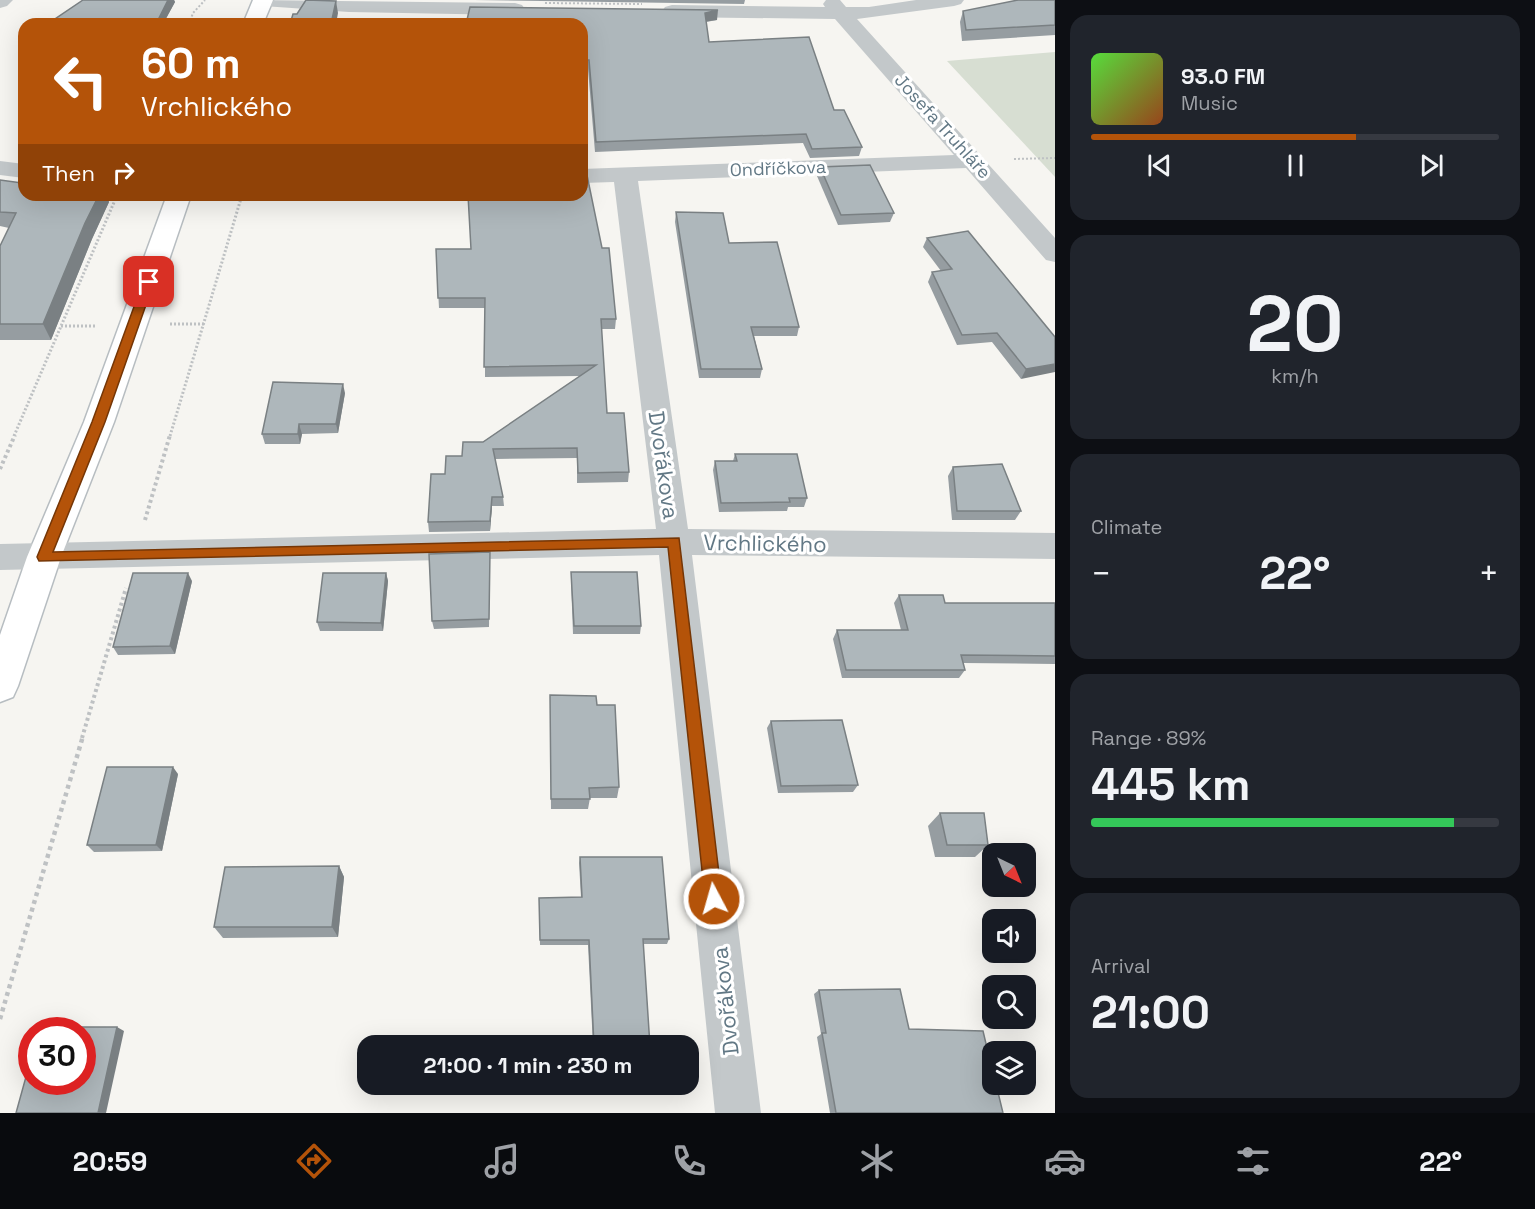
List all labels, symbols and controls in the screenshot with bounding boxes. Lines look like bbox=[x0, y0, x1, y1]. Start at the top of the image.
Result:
text: 60 m bbox=[141, 37, 241, 90]
icon: left bbox=[42, 42, 120, 120]
text: 93.0 FM bbox=[1181, 62, 1265, 90]
street label: Josefa Truhláře bbox=[890, 69, 996, 183]
text: Vrchlického bbox=[141, 89, 292, 124]
text: Music bbox=[1181, 90, 1238, 116]
icon: previous bbox=[1143, 149, 1176, 182]
icon: pause bbox=[1279, 149, 1312, 182]
icon: next bbox=[1415, 149, 1448, 182]
street label: Ondříčkova bbox=[729, 155, 827, 181]
icon: right bbox=[107, 156, 140, 189]
text: Then bbox=[42, 159, 95, 187]
pin bbox=[123, 256, 174, 307]
icon: arrive bbox=[132, 265, 165, 298]
text: 20 bbox=[1247, 274, 1343, 374]
text: km/h bbox=[1271, 363, 1319, 389]
street label: Dvořákova bbox=[643, 409, 685, 521]
text: Climate bbox=[1091, 514, 1162, 540]
street label: Vrchlického bbox=[703, 528, 827, 558]
text: 22° bbox=[1259, 545, 1331, 602]
text: − bbox=[1091, 553, 1111, 595]
text: + bbox=[1479, 553, 1499, 595]
text: Range · 89% bbox=[1091, 725, 1206, 751]
text: 445 km bbox=[1091, 756, 1250, 813]
north arrow bbox=[982, 843, 1036, 897]
map controls bbox=[982, 843, 1036, 1095]
position arrow bbox=[682, 867, 746, 931]
button: sound bbox=[982, 909, 1036, 963]
street label: Dvořákova bbox=[705, 945, 745, 1057]
text: Arrival bbox=[1091, 953, 1150, 979]
button: search bbox=[982, 975, 1036, 1029]
text: 21:00 bbox=[1091, 984, 1210, 1041]
speed limit sign: 30 bbox=[18, 1017, 96, 1095]
button: layers bbox=[982, 1041, 1036, 1095]
text: 21:00 · 1 min · 230 m bbox=[424, 1051, 632, 1079]
icon: directions bbox=[293, 1140, 335, 1182]
icon: music bbox=[481, 1140, 523, 1182]
icon: phone bbox=[668, 1140, 710, 1182]
icon: climate bbox=[856, 1140, 898, 1182]
icon: car bbox=[1044, 1140, 1086, 1182]
icon: filters bbox=[1232, 1140, 1274, 1182]
text: 20:59 bbox=[73, 1144, 147, 1179]
text: 22° bbox=[1419, 1144, 1462, 1179]

